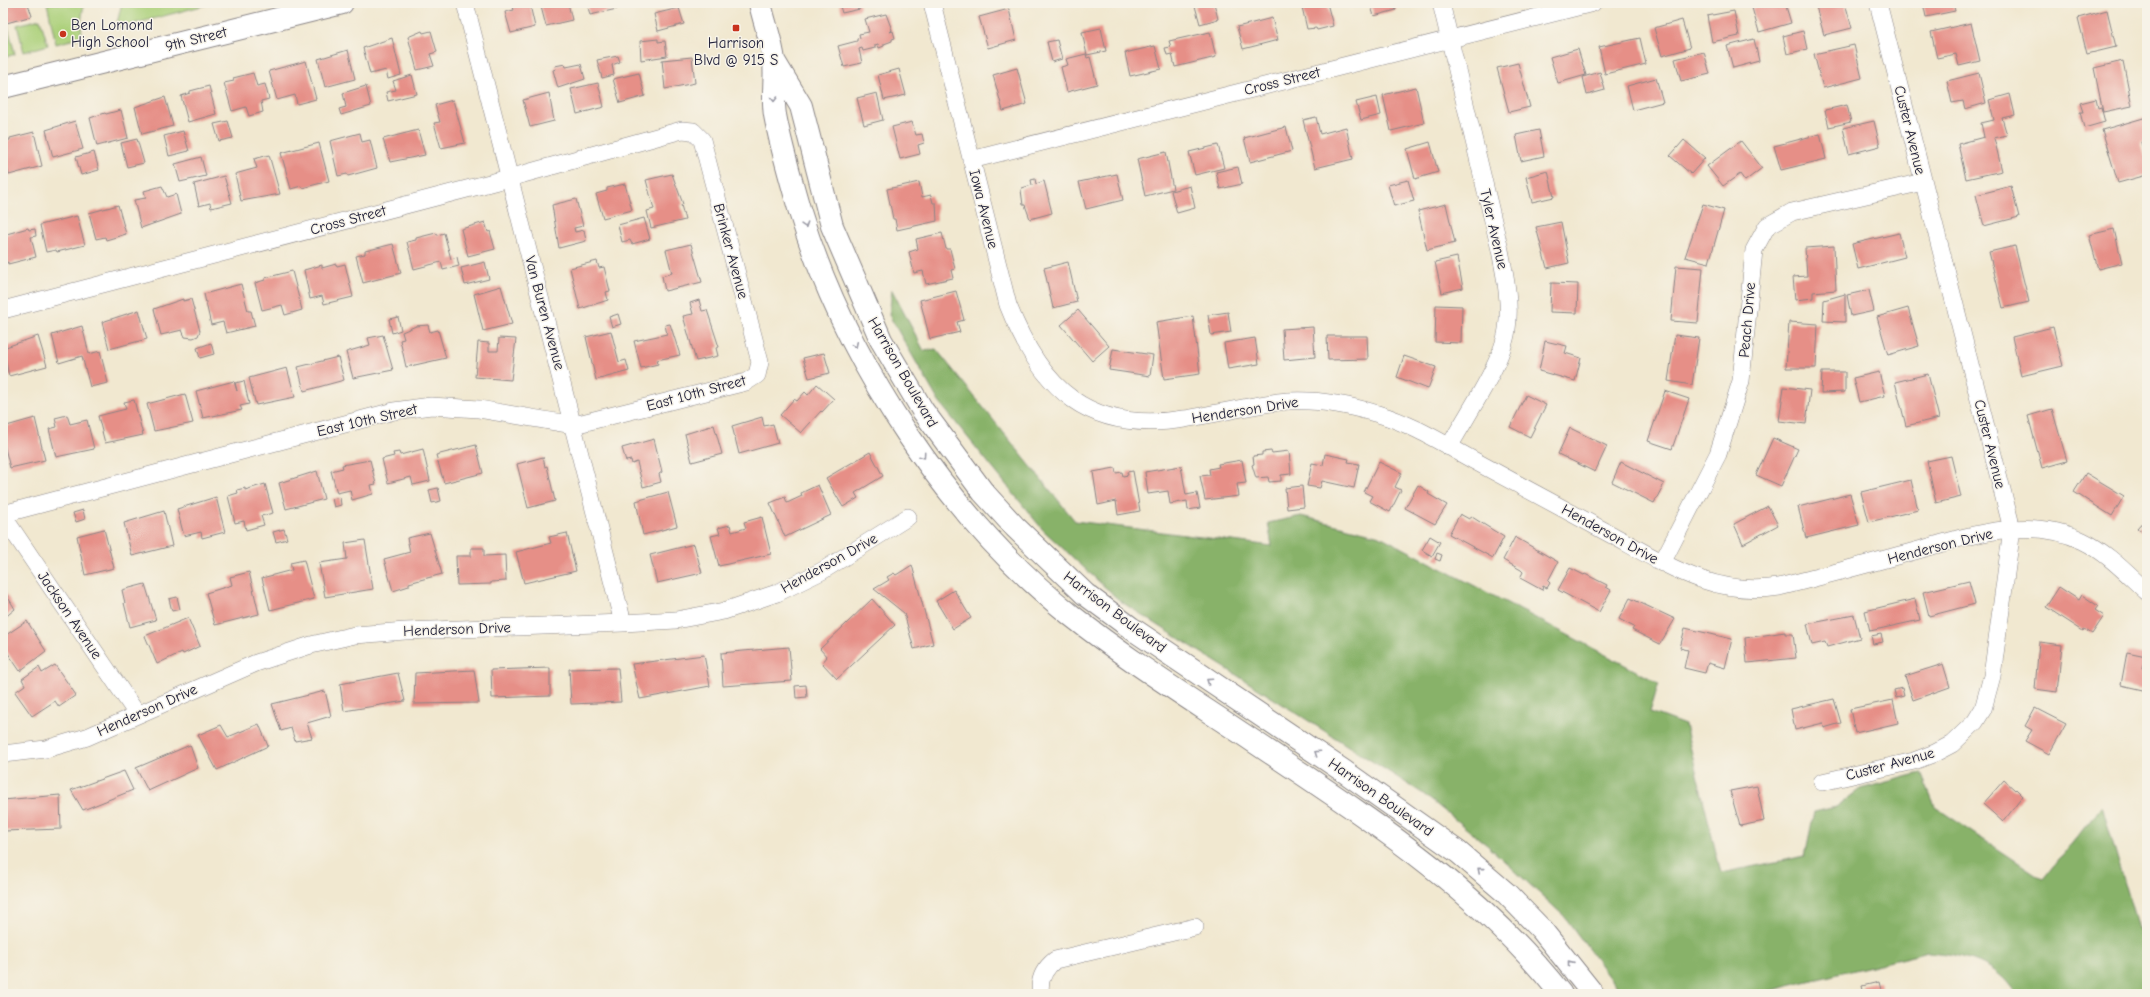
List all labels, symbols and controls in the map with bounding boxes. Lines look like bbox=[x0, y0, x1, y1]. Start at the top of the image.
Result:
place label: Ben Lomond High School bbox=[71, 16, 153, 51]
street label: 9th Street bbox=[163, 22, 229, 55]
marker: Harrison Blvd @ 915 S bbox=[731, 23, 741, 33]
marker: Ben Lomond High School bbox=[58, 29, 68, 39]
place label: Harrison Blvd @ 915 S bbox=[694, 34, 778, 69]
street label: Cross Street bbox=[1242, 63, 1323, 99]
street label: Custer Avenue bbox=[1890, 84, 1930, 177]
one-way arrow bbox=[770, 96, 778, 102]
street label: Iowa Avenue bbox=[965, 168, 1003, 251]
street label: Tyler Avenue bbox=[1476, 187, 1512, 271]
street label: Cross Street bbox=[308, 201, 389, 239]
street label: Brinker Avenue bbox=[710, 201, 753, 301]
one-way arrow bbox=[800, 222, 808, 229]
street label: Van Buren Avenue bbox=[521, 254, 569, 372]
street label: Peach Drive bbox=[1735, 281, 1759, 358]
street label: Harrison Boulevard bbox=[864, 314, 942, 430]
one-way arrow bbox=[850, 341, 858, 348]
street label: East 10th Street bbox=[644, 371, 748, 415]
street label: Henderson Drive bbox=[1190, 393, 1300, 427]
street label: Custer Avenue bbox=[1970, 398, 2010, 491]
street label: East 10th Street bbox=[315, 400, 420, 440]
one-way arrow bbox=[918, 452, 926, 459]
street label: Henderson Drive bbox=[1558, 500, 1662, 568]
street label: Henderson Drive bbox=[1886, 524, 1995, 568]
street label: Henderson Drive bbox=[777, 529, 881, 597]
street label: Harrison Boulevard bbox=[1060, 567, 1170, 657]
street label: Jackson Avenue bbox=[34, 568, 106, 663]
street label: Henderson Drive bbox=[403, 618, 512, 640]
one-way arrow bbox=[1207, 678, 1214, 685]
street label: Henderson Drive bbox=[94, 680, 200, 740]
street label: Custer Avenue bbox=[1844, 743, 1937, 784]
one-way arrow bbox=[1315, 751, 1322, 758]
street label: Harrison Boulevard bbox=[1325, 754, 1437, 840]
one-way arrow bbox=[1477, 867, 1484, 874]
one-way arrow bbox=[1568, 960, 1575, 967]

